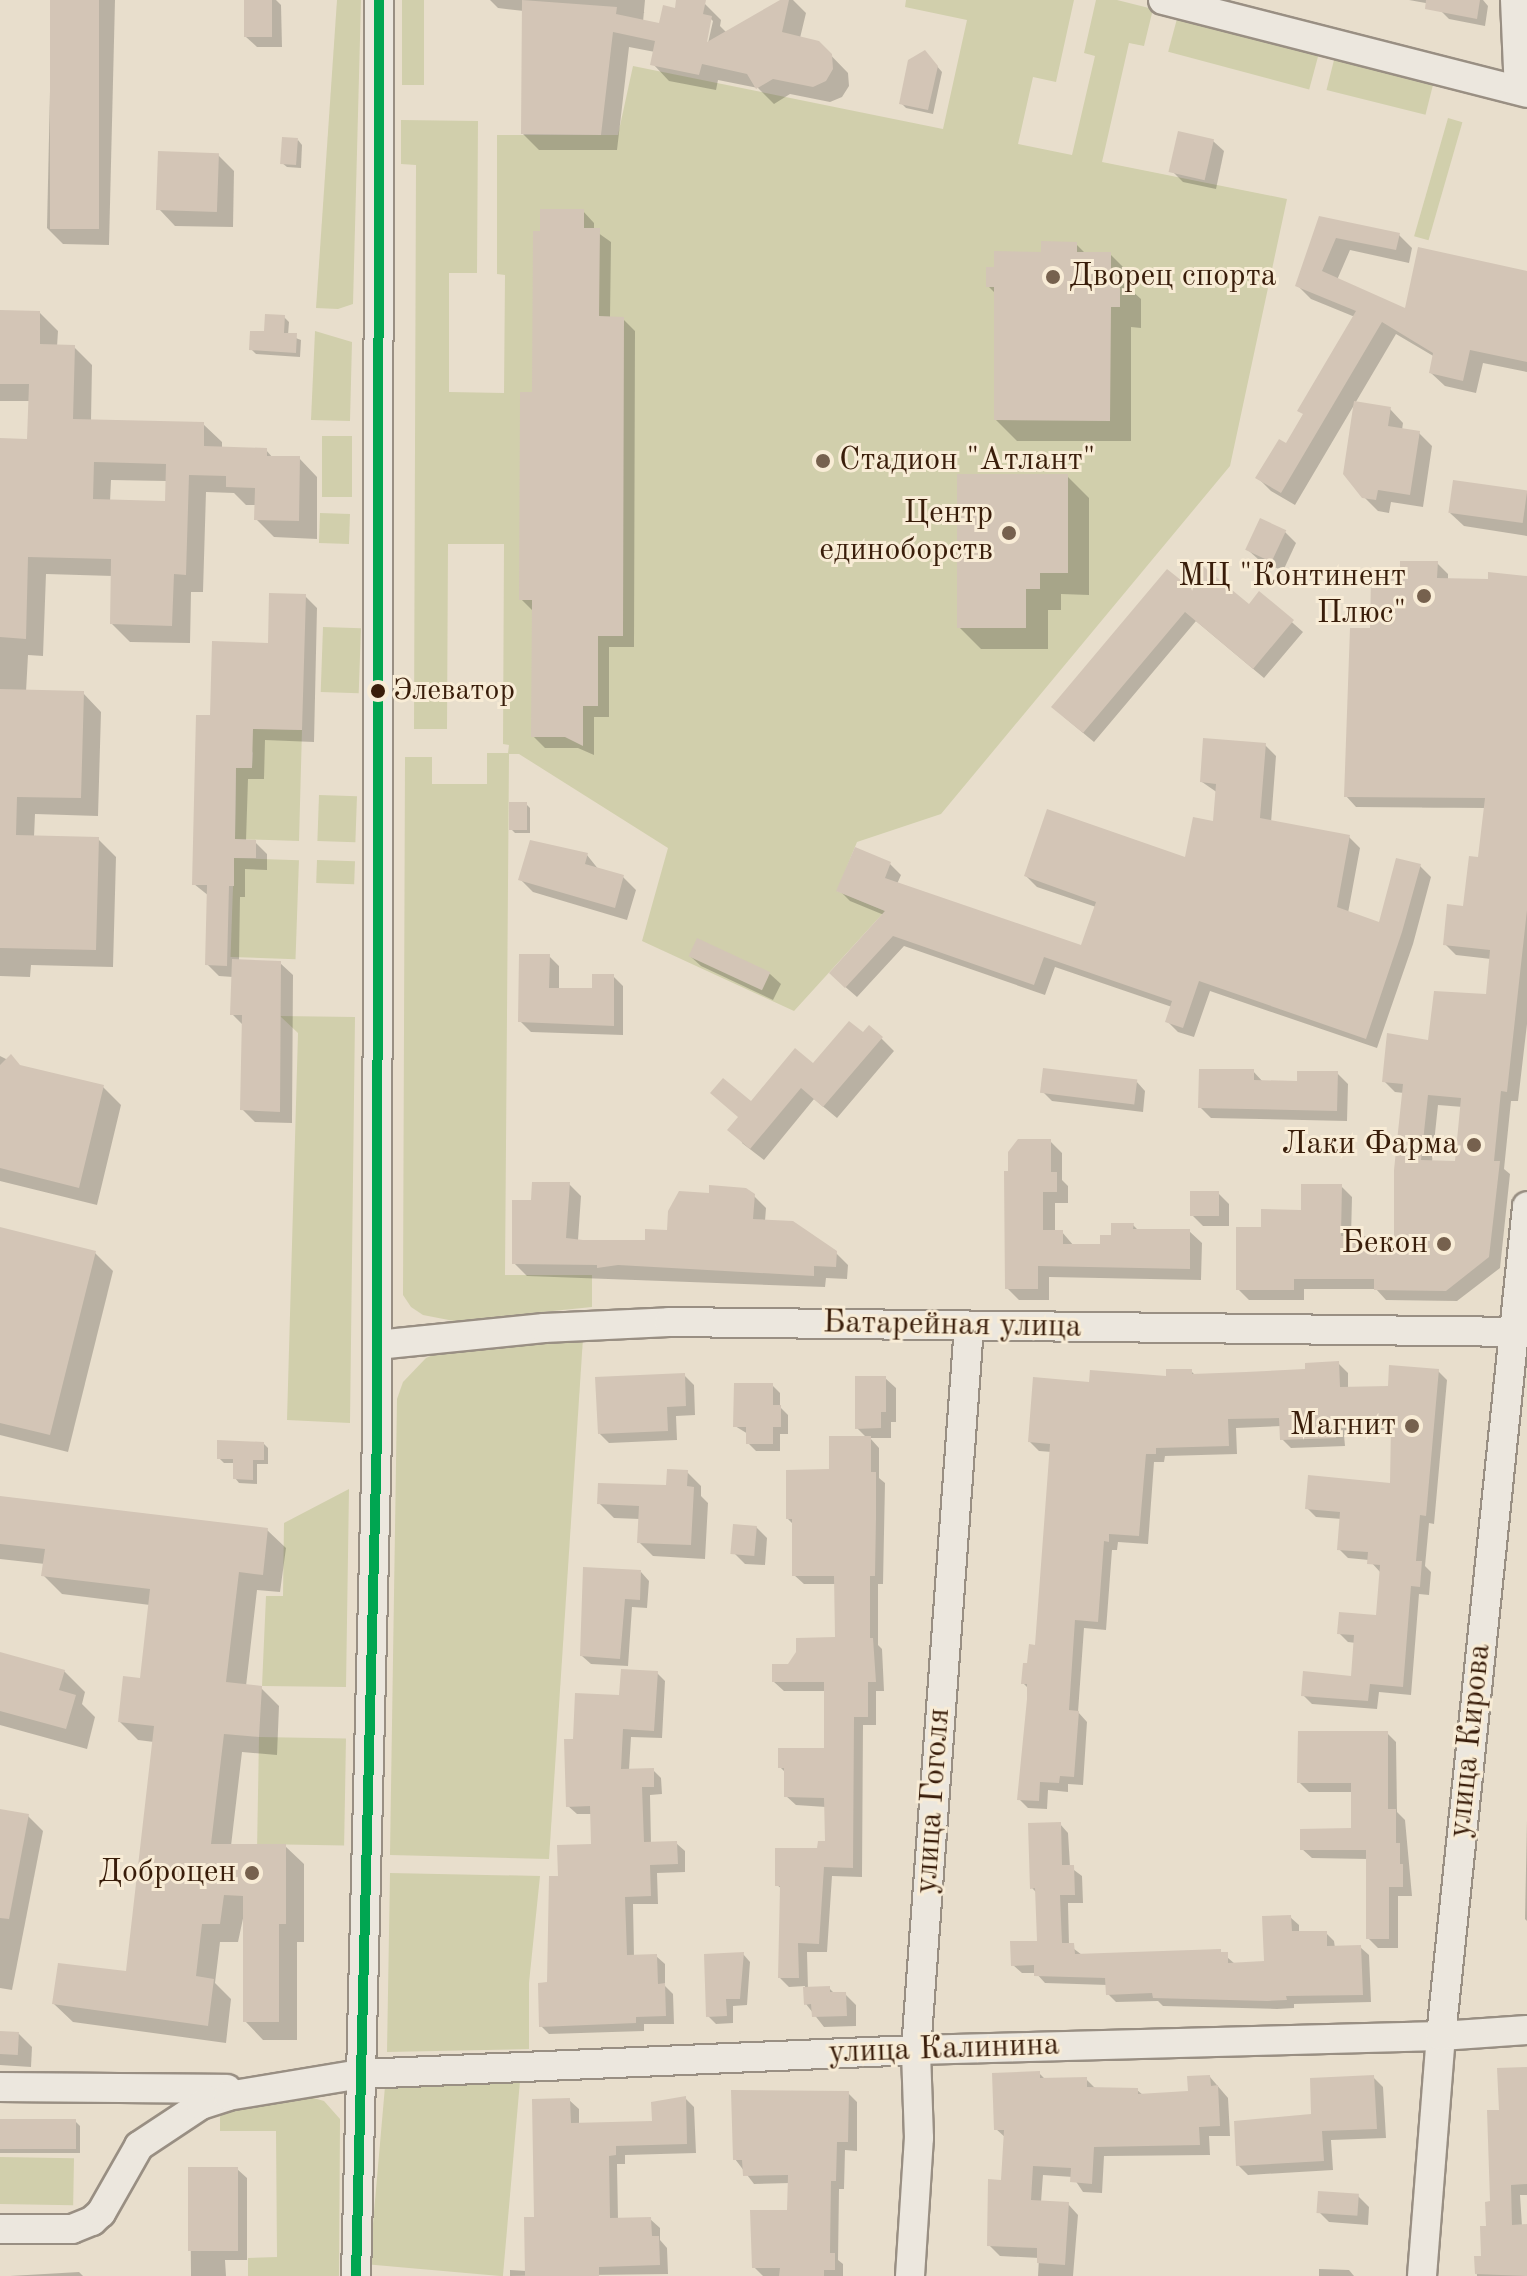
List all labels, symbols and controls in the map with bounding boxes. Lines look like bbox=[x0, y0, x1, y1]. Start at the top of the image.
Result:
place label: Дворец спорта bbox=[1069, 258, 1277, 296]
marker: Дворец спорта bbox=[1044, 268, 1062, 286]
place label: Стадион "Атлант" bbox=[839, 442, 1095, 480]
marker: Стадион "Атлант" bbox=[814, 452, 832, 470]
place label: Центр единоборств bbox=[819, 496, 993, 571]
marker: Центр единоборств bbox=[1000, 524, 1018, 542]
place label: МЦ "Континент Плюс" bbox=[1178, 559, 1406, 634]
marker: МЦ "Континент Плюс" bbox=[1413, 585, 1435, 607]
place label: Элеватор bbox=[393, 673, 515, 709]
marker: Элеватор bbox=[370, 683, 386, 699]
place label: Лаки Фарма bbox=[1282, 1126, 1458, 1164]
marker: Лаки Фарма bbox=[1465, 1136, 1483, 1154]
place label: Бекон bbox=[1341, 1225, 1428, 1263]
marker: Бекон bbox=[1435, 1235, 1453, 1253]
street label: Батарейная улица bbox=[822, 1305, 1082, 1347]
place label: Магнит bbox=[1290, 1407, 1396, 1445]
marker: Магнит bbox=[1403, 1417, 1421, 1435]
street label: улица Кирова bbox=[1442, 1642, 1500, 1840]
street label: улица Гоголя bbox=[908, 1707, 960, 1895]
place label: Доброцен bbox=[98, 1854, 236, 1892]
marker: Доброцен bbox=[243, 1864, 261, 1882]
street label: улица Калинина bbox=[828, 2027, 1060, 2073]

